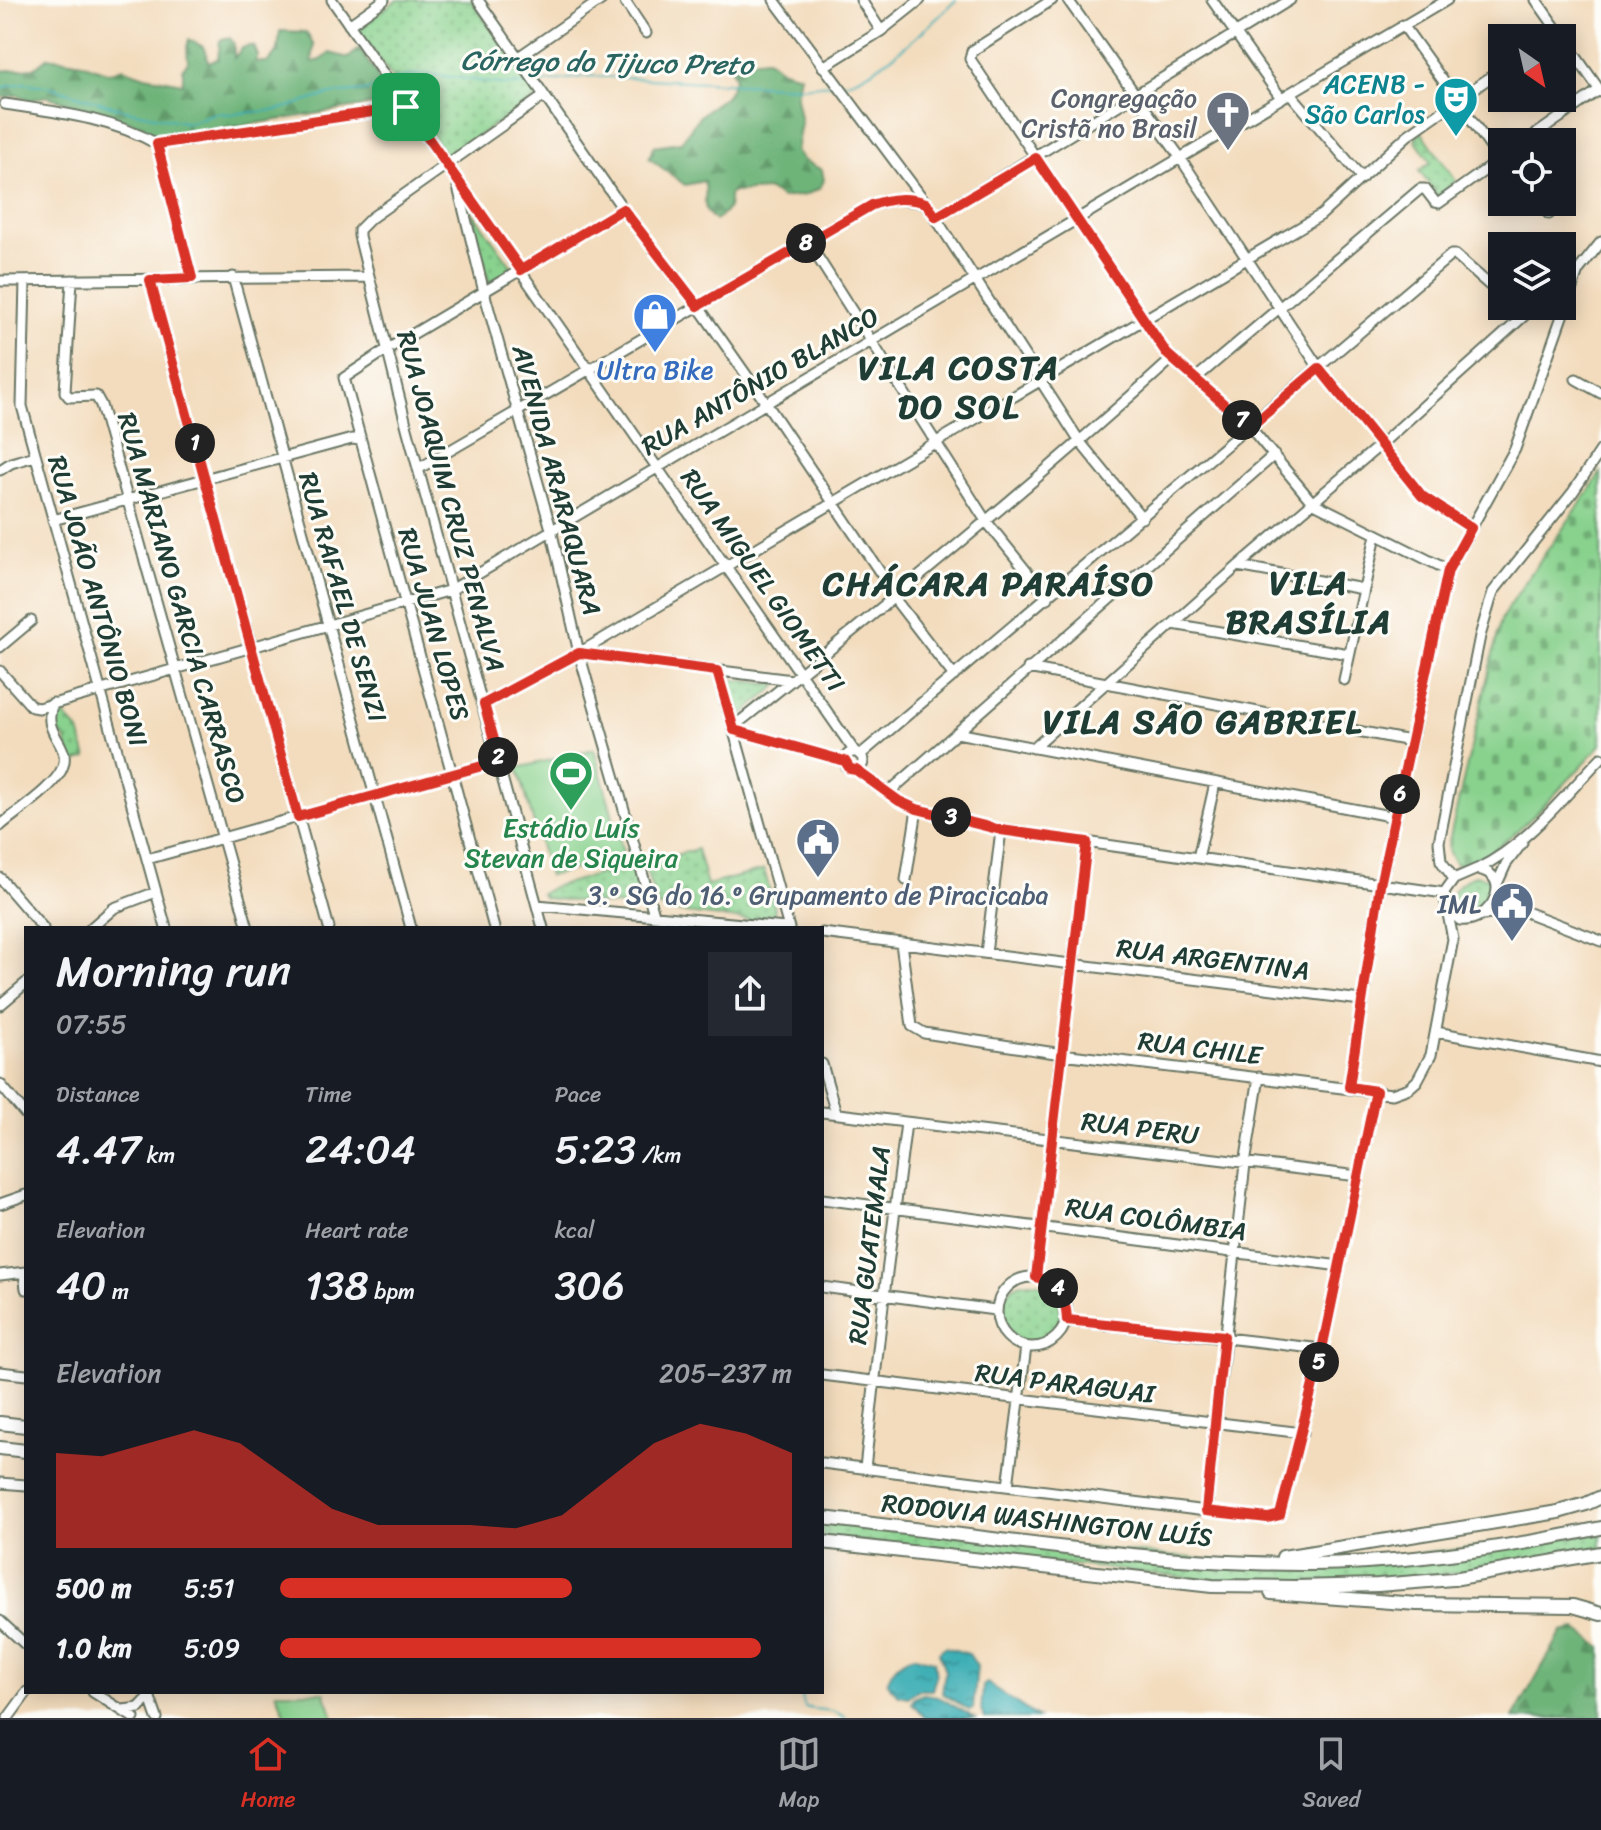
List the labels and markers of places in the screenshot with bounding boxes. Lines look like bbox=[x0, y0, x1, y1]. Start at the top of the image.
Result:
place label: ACENB - São Carlos bbox=[1305, 61, 1425, 137]
pin bbox=[372, 73, 440, 141]
place label: Congregação Cristã no Brasil bbox=[1021, 75, 1198, 151]
theatre icon: ACENB - São Carlos bbox=[1432, 75, 1480, 138]
church icon: Congregação Cristã no Brasil bbox=[1204, 89, 1252, 152]
pin: 8 bbox=[786, 223, 826, 263]
shop icon: Ultra Bike bbox=[631, 291, 679, 354]
place label: Ultra Bike bbox=[597, 347, 714, 393]
pin: 7 bbox=[1222, 400, 1262, 440]
pin: 1 bbox=[175, 423, 215, 463]
pin: 2 bbox=[478, 737, 518, 777]
sports icon: Estádio Luís Stevan de Siqueira bbox=[547, 749, 595, 812]
pin: 6 bbox=[1380, 774, 1420, 814]
pin: 3 bbox=[931, 797, 971, 837]
place label: Estádio Luís Stevan de Siqueira bbox=[464, 805, 679, 881]
public building icon: 3.º SG do 16.º Grupamento de Piracicaba bbox=[794, 816, 842, 879]
place label: 3.º SG do 16.º Grupamento de Piracicaba bbox=[587, 872, 1049, 918]
public building icon: IML bbox=[1488, 880, 1536, 943]
place label: IML bbox=[1436, 881, 1481, 927]
pin: 4 bbox=[1038, 1268, 1078, 1308]
pin: 5 bbox=[1299, 1342, 1339, 1382]

